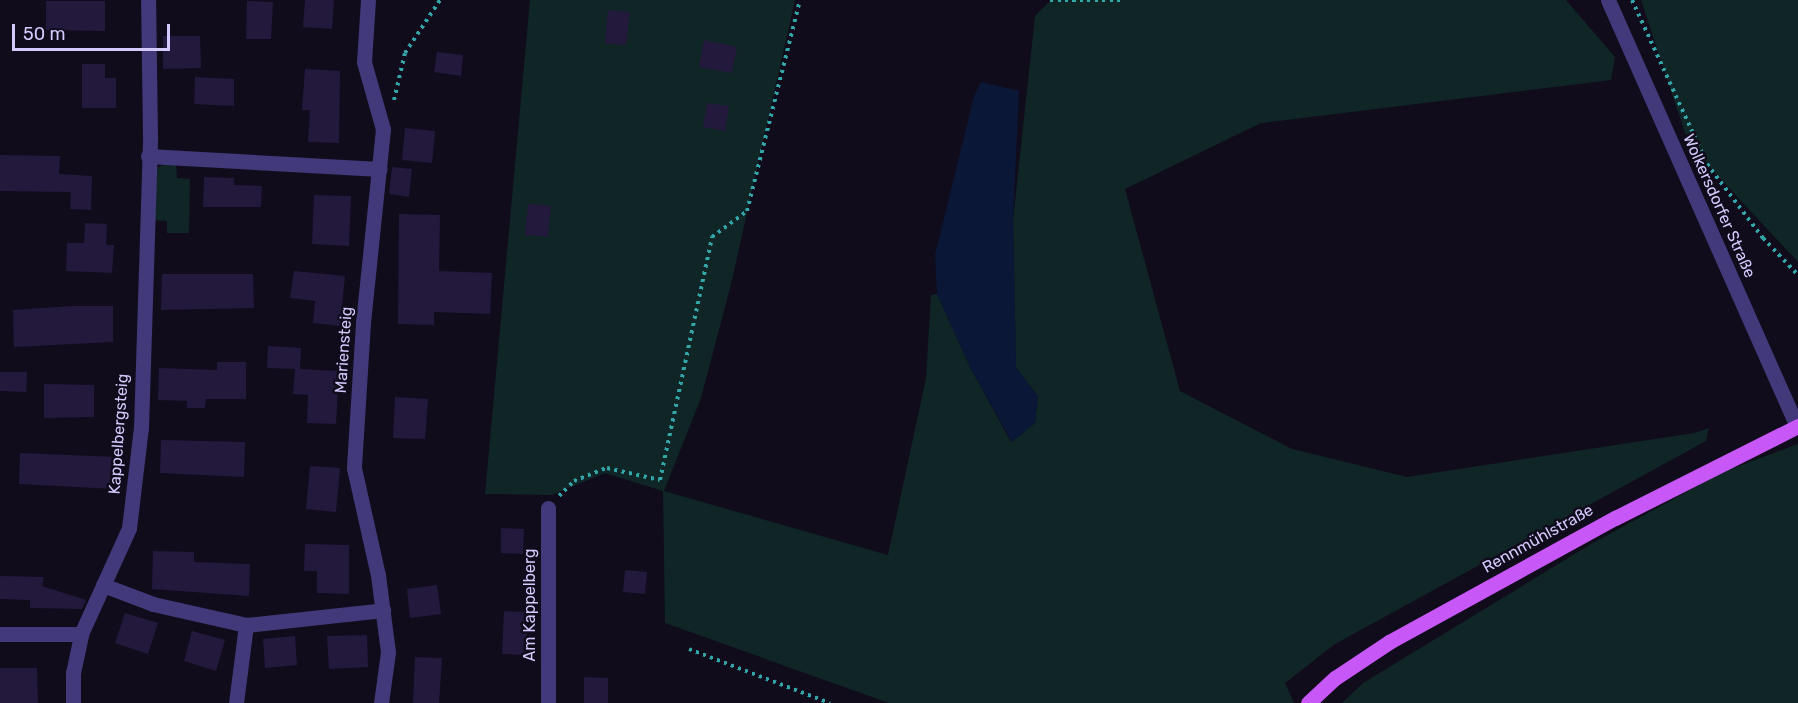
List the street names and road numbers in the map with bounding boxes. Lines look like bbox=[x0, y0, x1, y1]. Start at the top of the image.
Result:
street label: Wolkersdorfer Straße bbox=[1679, 131, 1759, 281]
street label: Mariensteig bbox=[331, 306, 357, 394]
street label: Kappelbergsteig bbox=[105, 373, 133, 495]
street label: Rennmühlstraße bbox=[1479, 501, 1597, 577]
street label: Am Kappelberg bbox=[520, 548, 540, 662]

